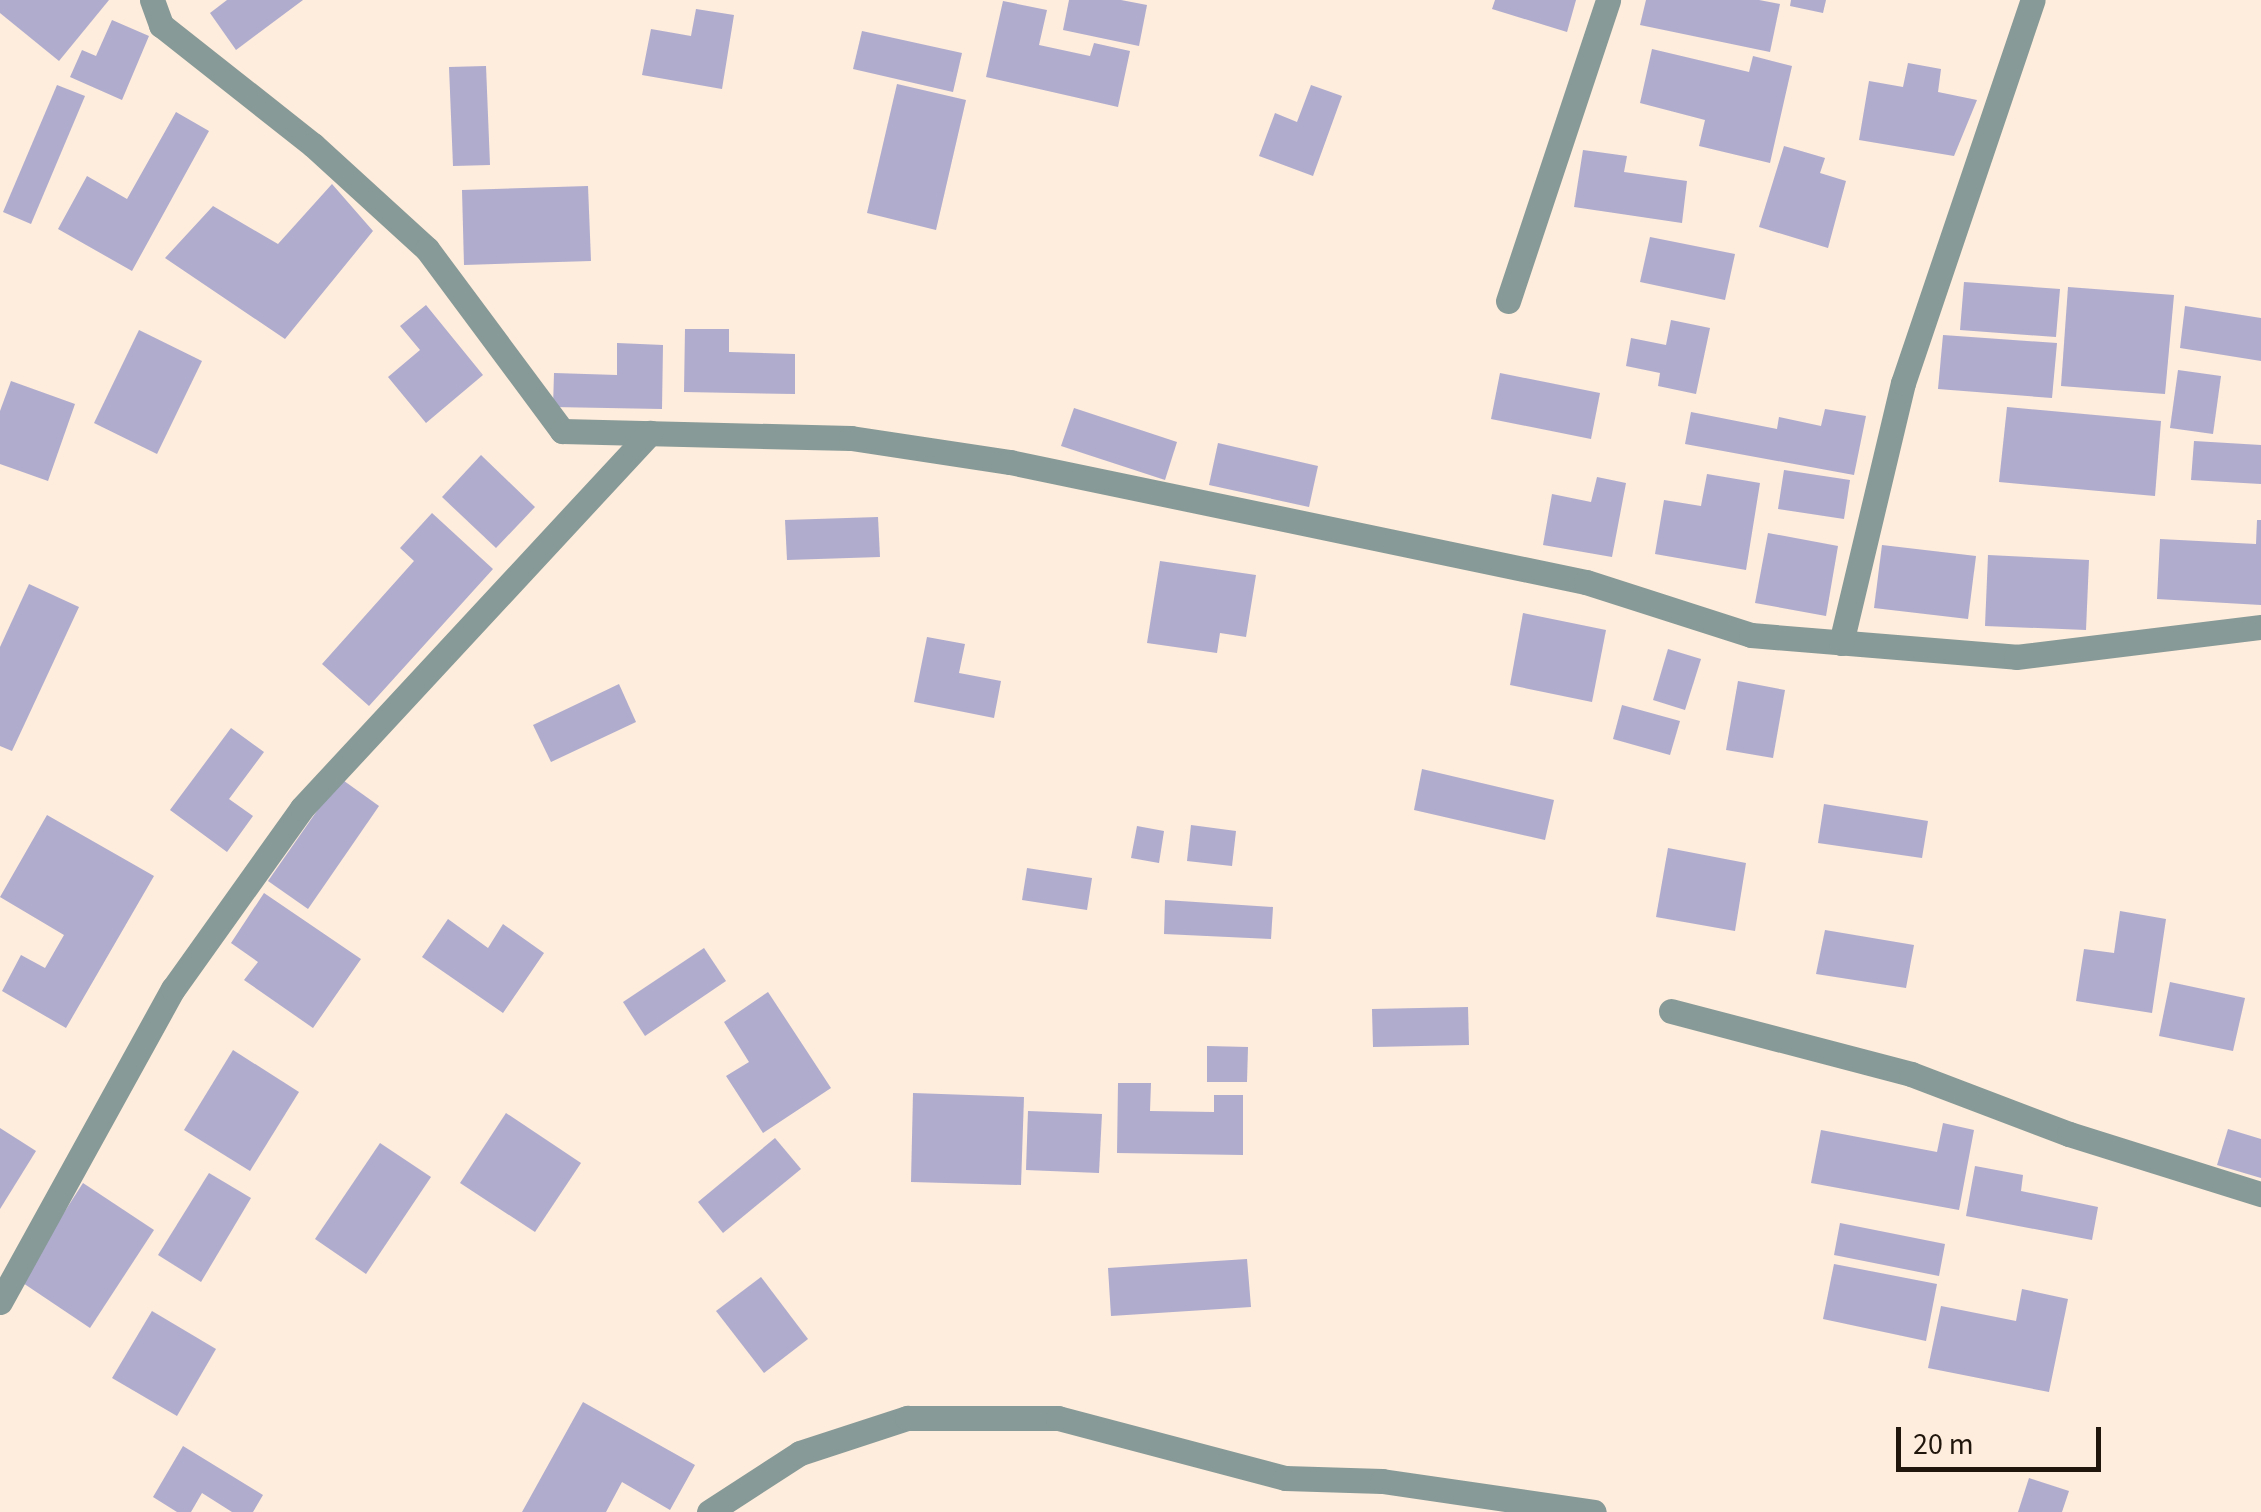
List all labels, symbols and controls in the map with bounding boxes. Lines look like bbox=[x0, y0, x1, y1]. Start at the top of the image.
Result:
scale bar bbox=[1901, 1407, 2106, 1469]
text: 20 m bbox=[1913, 1423, 1974, 1466]

